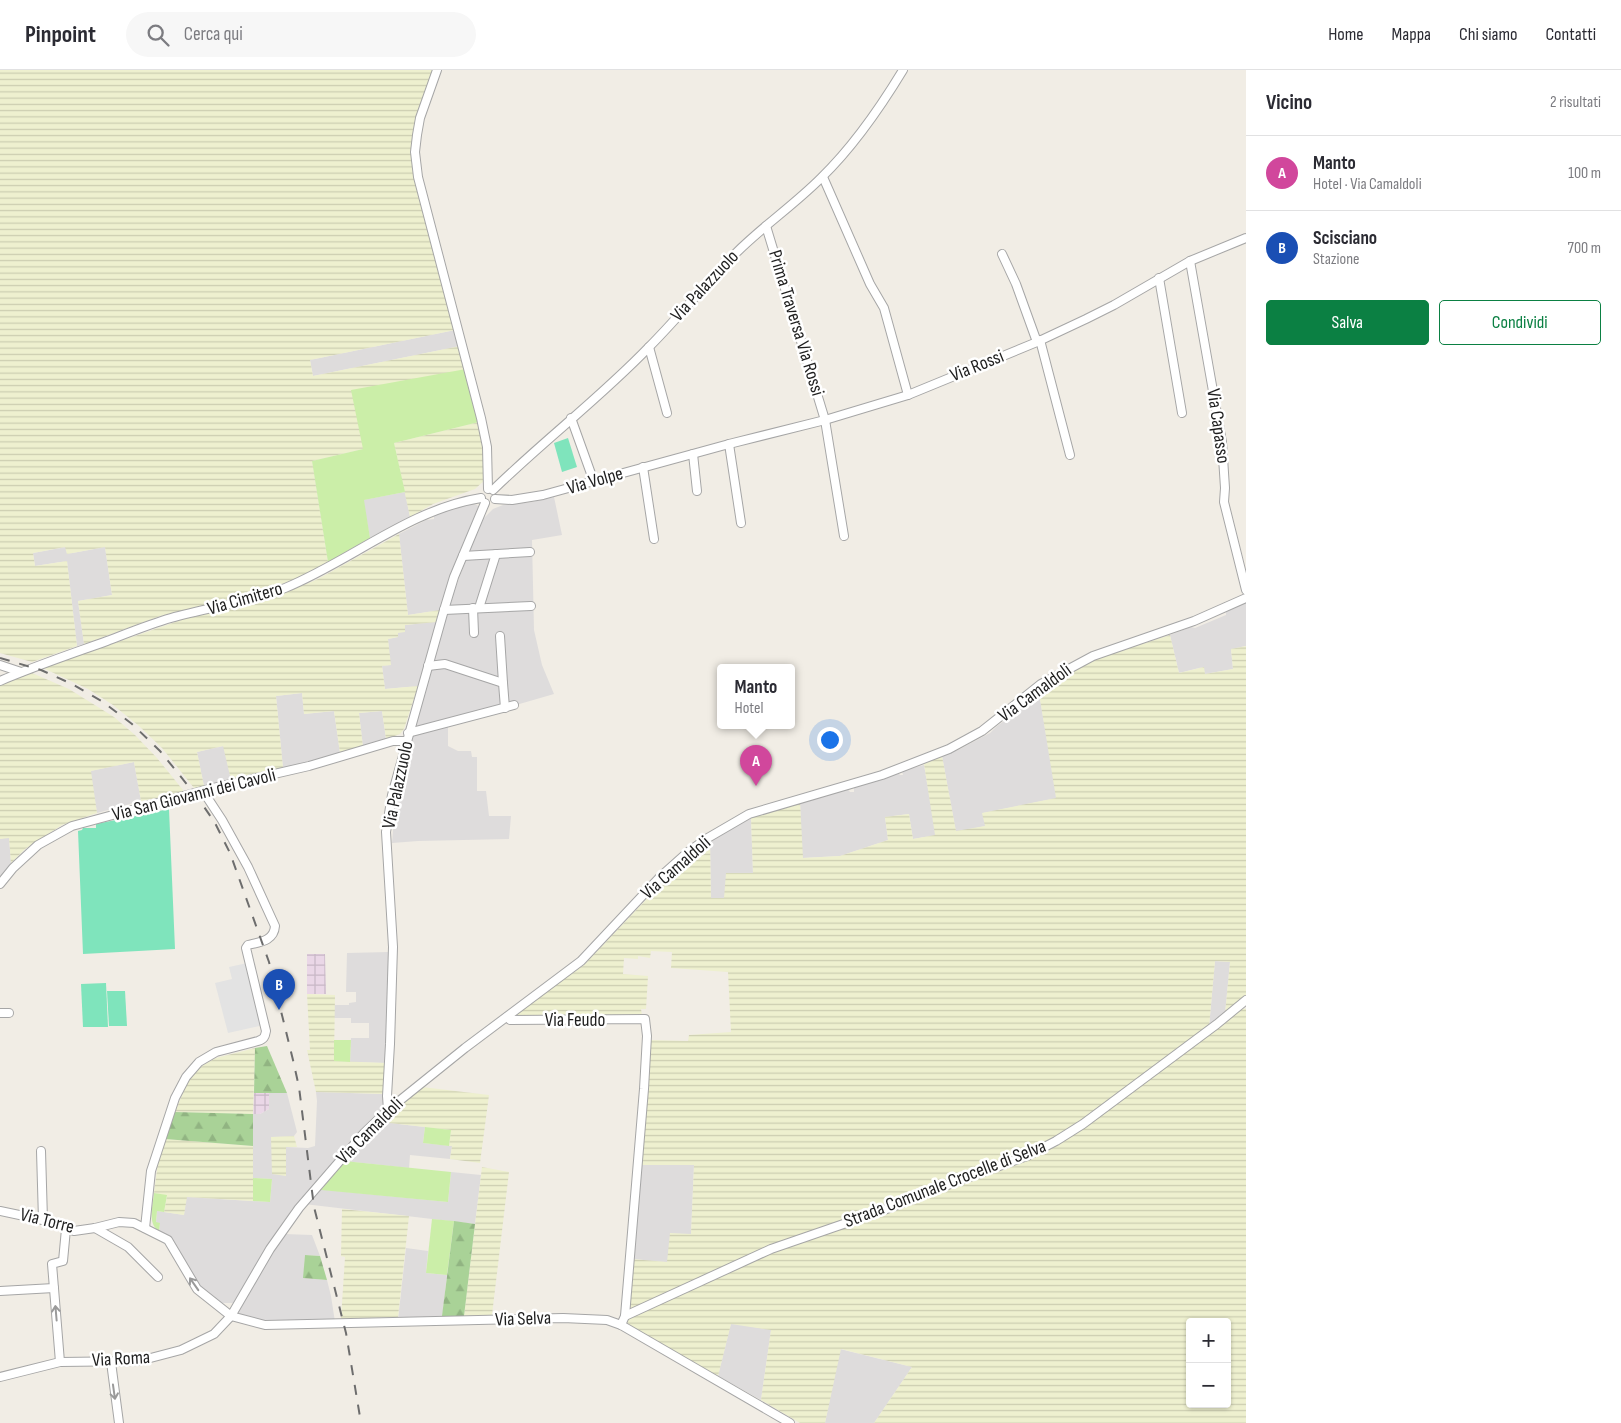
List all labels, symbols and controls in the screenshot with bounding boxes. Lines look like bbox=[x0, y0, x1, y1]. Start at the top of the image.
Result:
search box bbox=[126, 12, 476, 57]
text: Pinpoint bbox=[25, 20, 96, 49]
icon: search bbox=[144, 21, 172, 49]
text: Cerca qui bbox=[184, 23, 243, 46]
text: Home bbox=[1328, 24, 1364, 45]
text: Mappa bbox=[1392, 24, 1431, 45]
text: Chi siamo bbox=[1459, 24, 1517, 45]
text: Contatti bbox=[1545, 24, 1596, 45]
text: Vicino bbox=[1266, 90, 1312, 115]
text: 2 risultati bbox=[1550, 93, 1601, 112]
text: Manto bbox=[1313, 152, 1356, 175]
text: A bbox=[1278, 164, 1286, 183]
text: 100 m bbox=[1568, 164, 1601, 183]
text: Hotel · Via Camaldoli bbox=[1313, 175, 1422, 194]
text: Scisciano bbox=[1313, 227, 1377, 250]
text: B bbox=[1278, 239, 1286, 258]
text: 700 m bbox=[1568, 239, 1601, 258]
street label: Via Palazzuolo bbox=[666, 246, 744, 326]
street label: Prima Traversa Via Rossi bbox=[763, 247, 829, 399]
text: Stazione bbox=[1313, 250, 1359, 269]
button: Salva bbox=[1266, 300, 1429, 345]
button: Condividi bbox=[1439, 300, 1601, 345]
street label: Via Rossi bbox=[947, 345, 1007, 387]
street label: Via Capasso bbox=[1201, 387, 1235, 465]
street label: Via Volpe bbox=[564, 462, 626, 500]
street label: Via Cimitero bbox=[205, 577, 285, 621]
street label: Via Camaldoli bbox=[994, 659, 1076, 727]
popup bbox=[717, 664, 795, 729]
text: Manto bbox=[735, 676, 777, 699]
text: Hotel bbox=[735, 699, 764, 718]
your location bbox=[817, 727, 843, 753]
street label: Via Palazzuolo bbox=[377, 739, 419, 831]
pin: A bbox=[740, 745, 772, 786]
street label: Via San Giovanni dei Cavoli bbox=[110, 764, 278, 826]
street label: Via Camaldoli bbox=[636, 831, 716, 905]
pin: B bbox=[263, 969, 295, 1010]
street label: Via Feudo bbox=[545, 1009, 605, 1032]
street label: Via Camaldoli bbox=[332, 1093, 408, 1169]
street label: Strada Comunale Crocelle di Selva bbox=[841, 1135, 1049, 1233]
street label: Via Torre bbox=[18, 1203, 76, 1239]
one-way arrow bbox=[189, 1277, 199, 1291]
one-way arrow bbox=[51, 1305, 61, 1321]
street label: Via Selva bbox=[495, 1307, 551, 1331]
map controls bbox=[1186, 1318, 1231, 1408]
button: + bbox=[1186, 1318, 1231, 1363]
street label: Via Roma bbox=[91, 1346, 151, 1372]
button: − bbox=[1186, 1363, 1231, 1408]
one-way arrow bbox=[109, 1384, 119, 1400]

